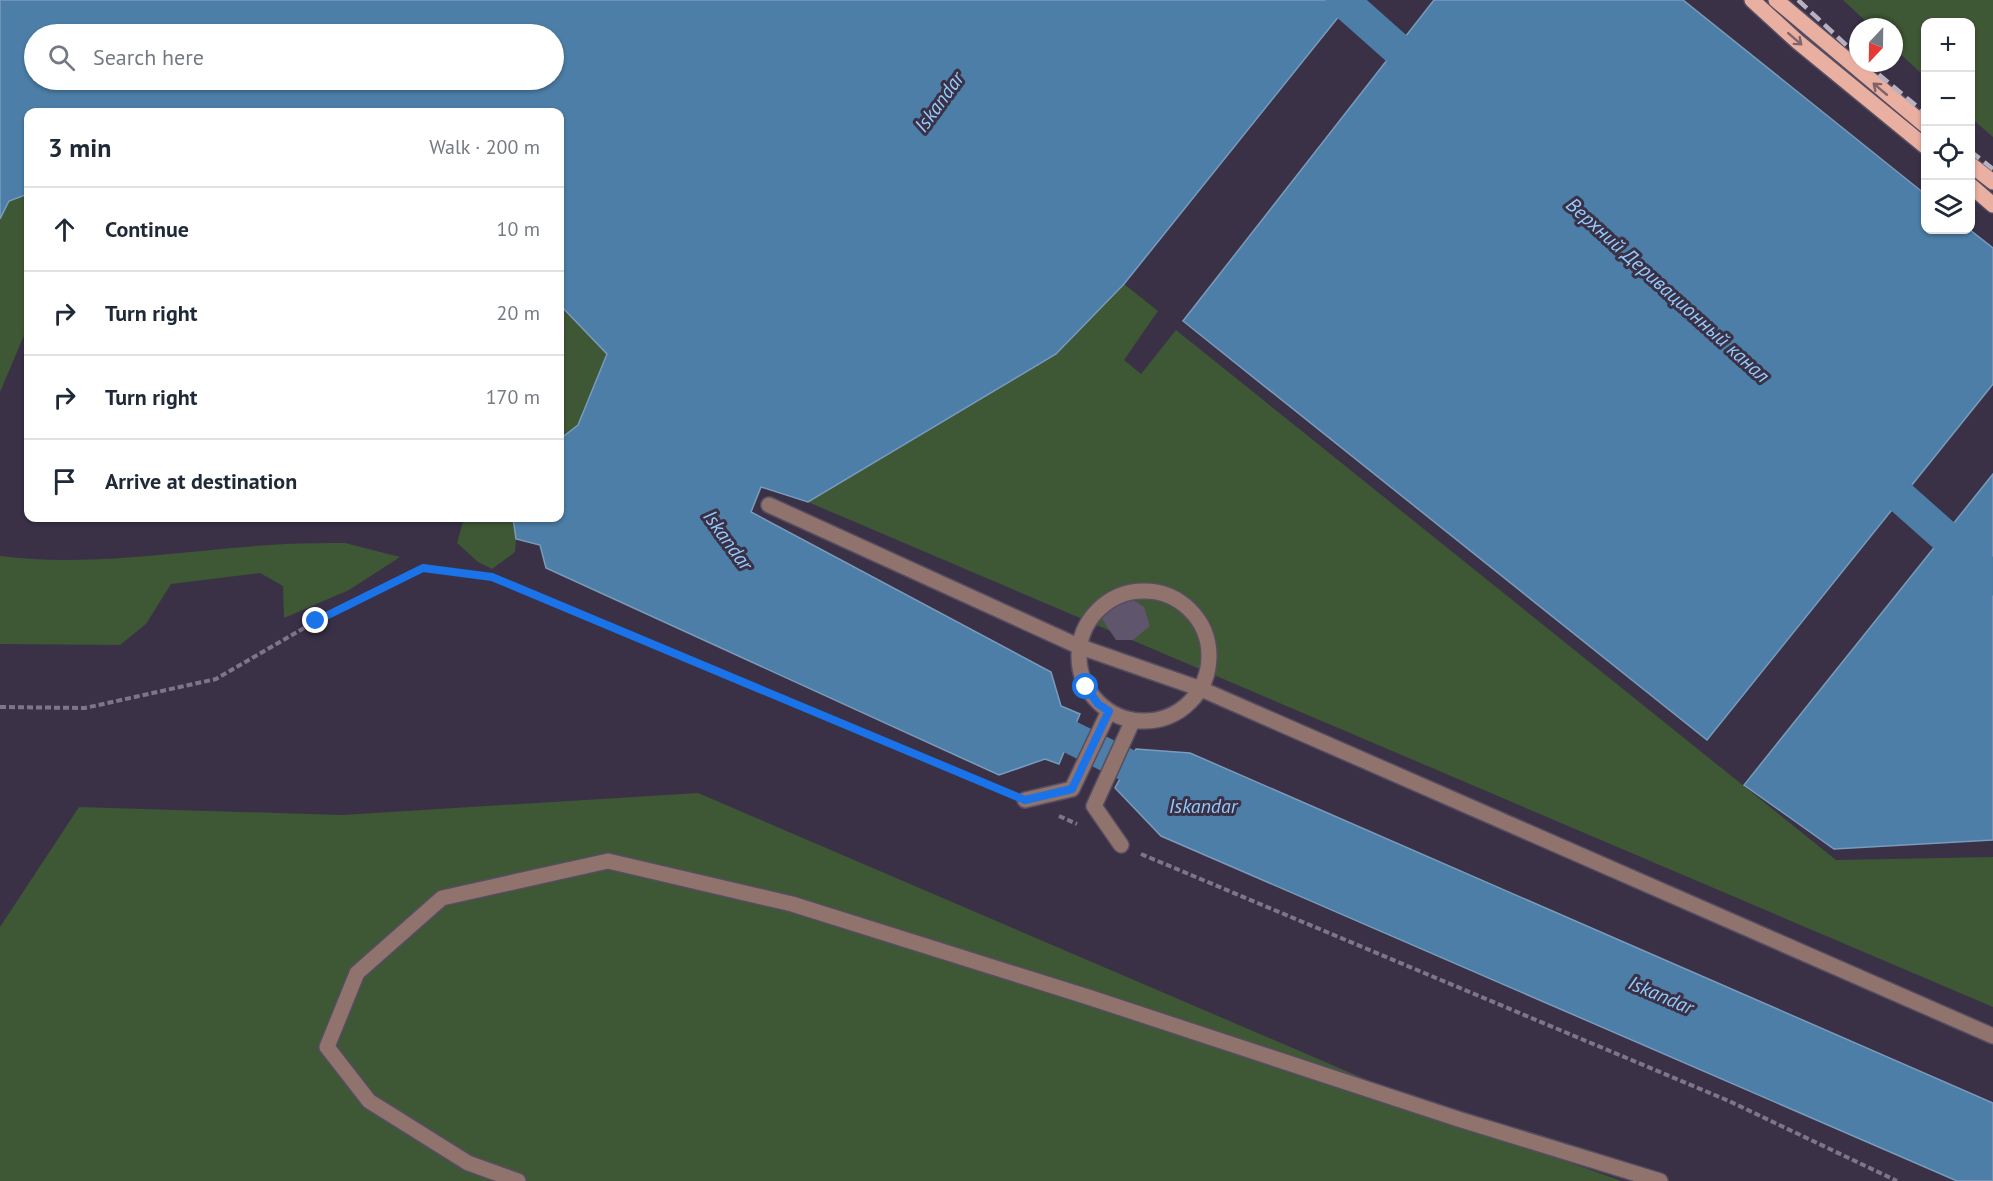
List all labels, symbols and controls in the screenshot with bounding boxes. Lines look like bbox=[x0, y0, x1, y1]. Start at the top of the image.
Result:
north arrow bbox=[1849, 18, 1903, 72]
map controls bbox=[1921, 18, 1975, 234]
button: + bbox=[1921, 18, 1975, 72]
search box bbox=[24, 24, 564, 90]
one-way arrow bbox=[1788, 32, 1803, 46]
icon: search bbox=[45, 41, 78, 74]
text: Search here bbox=[93, 43, 204, 71]
water label: Iskandar bbox=[908, 65, 971, 137]
button: − bbox=[1921, 72, 1975, 126]
one-way arrow bbox=[1873, 83, 1889, 96]
button: locate bbox=[1921, 126, 1975, 180]
text: 3 min bbox=[48, 131, 111, 164]
text: Walk · 200 m bbox=[429, 134, 540, 160]
button: layers bbox=[1921, 180, 1975, 234]
water label: Верхний Деривационный канал bbox=[1561, 192, 1775, 388]
icon: ahead bbox=[48, 213, 81, 246]
text: Continue bbox=[105, 215, 189, 243]
text: 10 m bbox=[497, 216, 540, 242]
icon: right bbox=[48, 297, 81, 330]
text: Turn right bbox=[105, 299, 197, 327]
text: 20 m bbox=[497, 300, 540, 326]
icon: right bbox=[48, 381, 81, 414]
text: Turn right bbox=[105, 383, 197, 411]
text: 170 m bbox=[486, 384, 540, 410]
icon: arrive bbox=[48, 465, 81, 498]
text: Arrive at destination bbox=[105, 467, 297, 495]
water label: Iskandar bbox=[697, 505, 760, 577]
route end bbox=[302, 607, 328, 633]
route start bbox=[1072, 673, 1098, 699]
water label: Iskandar bbox=[1169, 793, 1239, 819]
water label: Iskandar bbox=[1624, 970, 1699, 1021]

